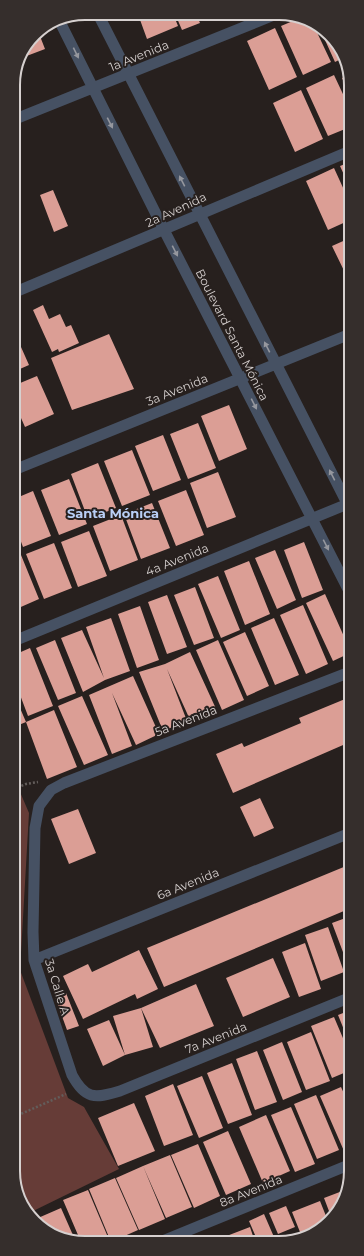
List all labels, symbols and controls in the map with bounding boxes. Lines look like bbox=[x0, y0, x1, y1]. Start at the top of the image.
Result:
street label: 1a Avenida bbox=[107, 37, 171, 74]
one-way arrow bbox=[72, 47, 79, 59]
one-way arrow bbox=[107, 117, 113, 128]
one-way arrow bbox=[179, 175, 185, 187]
street label: 2a Avenida bbox=[143, 189, 209, 230]
one-way arrow bbox=[172, 245, 178, 257]
street label: Boulevard Santa Mónica bbox=[193, 266, 272, 403]
one-way arrow bbox=[264, 341, 270, 352]
street label: 3a Avenida bbox=[144, 370, 210, 409]
one-way arrow bbox=[250, 398, 257, 410]
one-way arrow bbox=[329, 469, 336, 480]
district label: Santa Mónica bbox=[67, 505, 159, 521]
one-way arrow bbox=[322, 539, 329, 551]
street label: 4a Avenida bbox=[143, 540, 211, 579]
street label: 5a Avenida bbox=[153, 702, 219, 739]
street label: 6a Avenida bbox=[154, 864, 221, 903]
street label: 3a Calle A bbox=[42, 957, 73, 1017]
street label: 7a Avenida bbox=[183, 1018, 249, 1057]
street label: 8a Avenida bbox=[217, 1171, 284, 1210]

